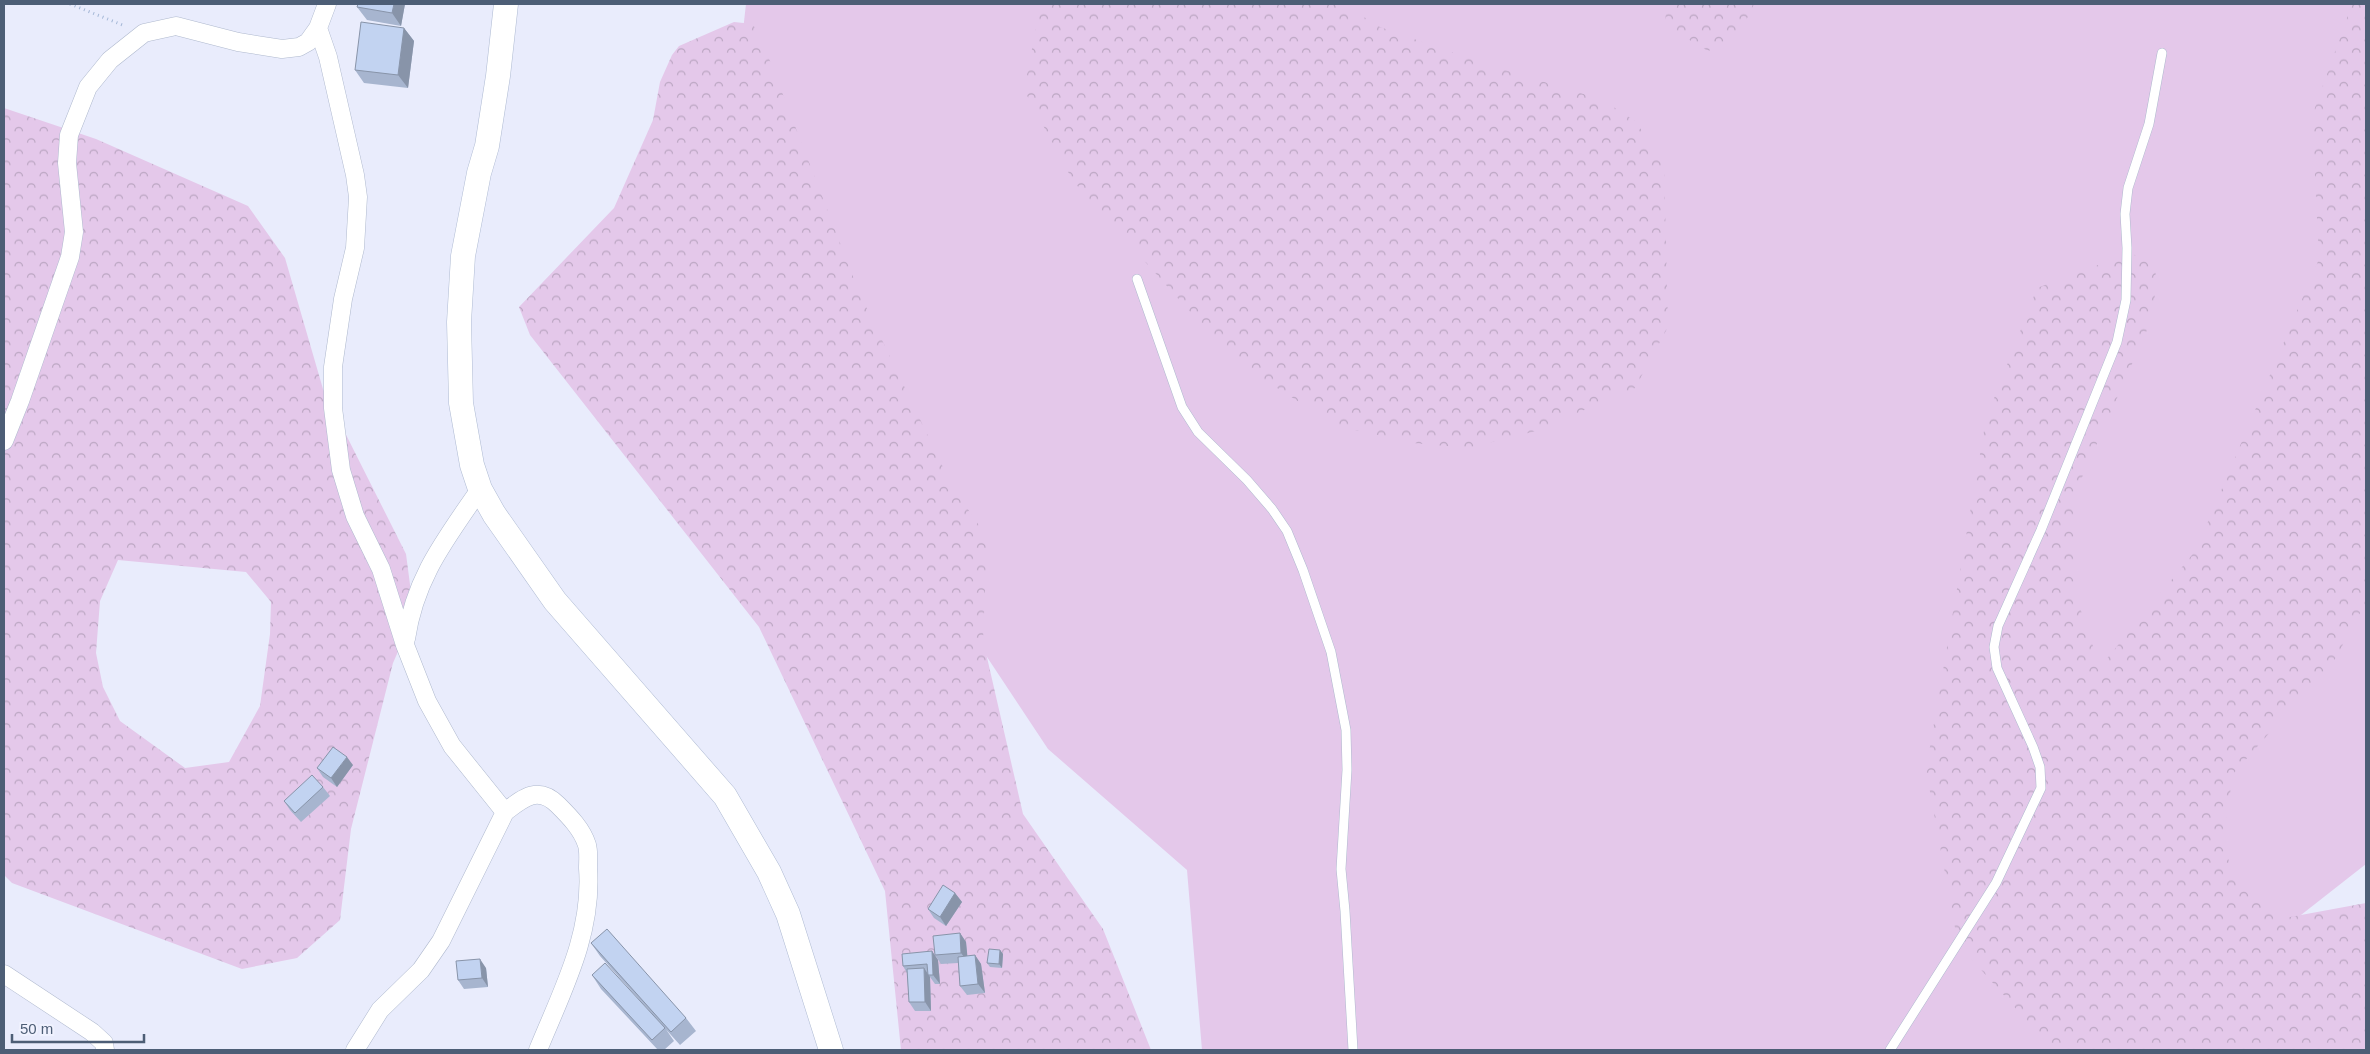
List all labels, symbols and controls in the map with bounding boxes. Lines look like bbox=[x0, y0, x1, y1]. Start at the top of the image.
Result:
scale bar bbox=[12, 1012, 145, 1044]
text: 50 m bbox=[20, 1020, 53, 1037]

